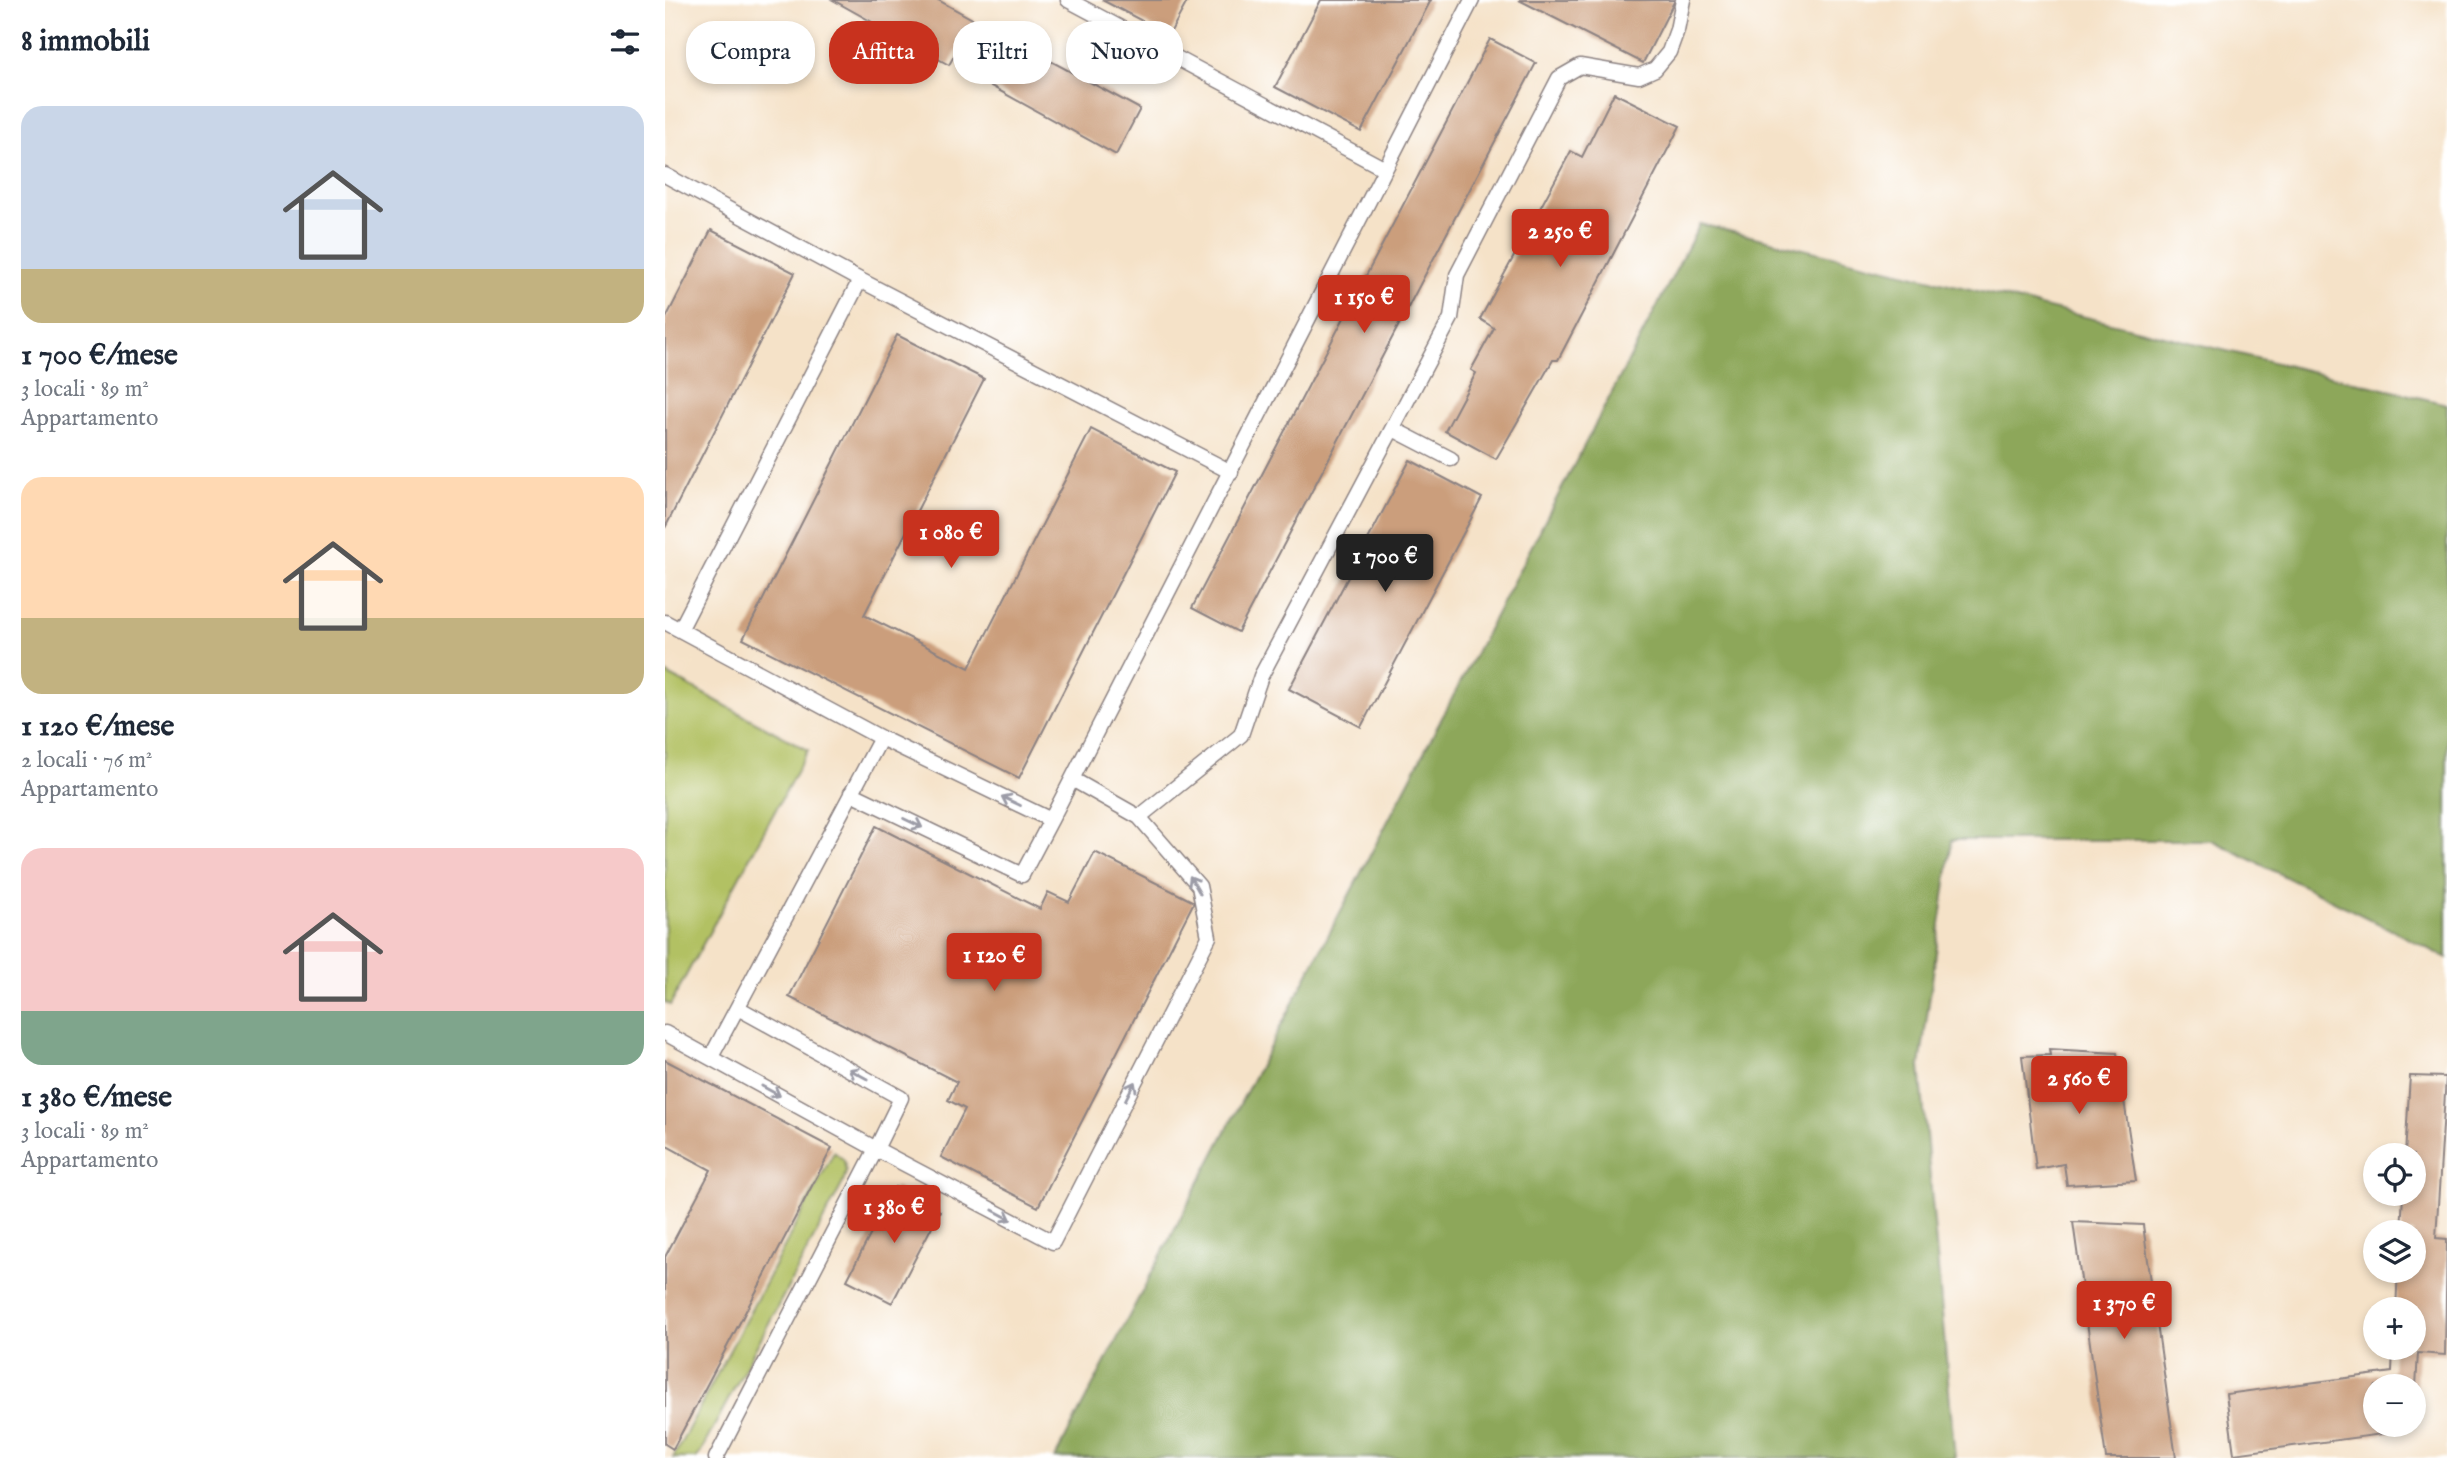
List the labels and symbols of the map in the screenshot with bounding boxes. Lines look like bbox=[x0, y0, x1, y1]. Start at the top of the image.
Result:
pin: 2 250 € bbox=[1495, 210, 1625, 269]
pin: 1 150 € bbox=[1299, 276, 1429, 335]
pin: 1 080 € bbox=[886, 510, 1016, 570]
pin: 1 700 € bbox=[1320, 534, 1450, 594]
one-way arrow bbox=[1001, 793, 1022, 807]
one-way arrow bbox=[902, 816, 923, 830]
one-way arrow bbox=[1188, 875, 1202, 895]
pin: 1 120 € bbox=[929, 934, 1059, 993]
pin: 2 560 € bbox=[2014, 1056, 2144, 1116]
one-way arrow bbox=[848, 1067, 869, 1080]
one-way arrow bbox=[1124, 1081, 1138, 1102]
one-way arrow bbox=[760, 1084, 780, 1098]
pin: 1 380 € bbox=[829, 1186, 959, 1245]
one-way arrow bbox=[991, 1209, 1012, 1222]
pin: 1 370 € bbox=[2059, 1282, 2189, 1341]

